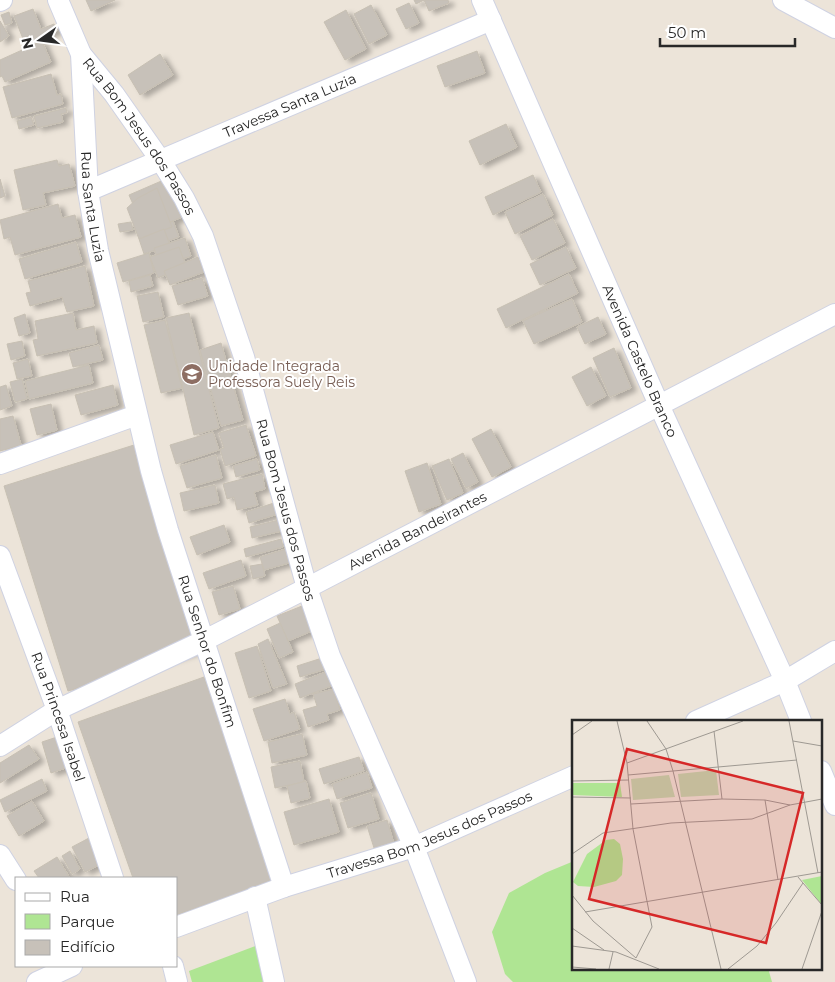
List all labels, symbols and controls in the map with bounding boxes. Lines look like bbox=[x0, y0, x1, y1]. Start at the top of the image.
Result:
north arrow bbox=[15, 15, 65, 65]
scale bar bbox=[660, 15, 795, 47]
text: 50 m bbox=[668, 23, 706, 42]
text: N bbox=[17, 35, 37, 51]
street label: Rua Bom Jesus dos Passos bbox=[79, 54, 200, 218]
street label: Travessa Santa Luzia bbox=[220, 69, 359, 142]
street label: Rua Santa Luzia bbox=[77, 151, 110, 264]
street label: Avenida Castelo Branco bbox=[598, 282, 682, 440]
place label: Unidade Integrada Professora Suely Reis bbox=[208, 357, 355, 391]
school or university icon: Unidade Integrada Professora Suely Reis bbox=[180, 362, 204, 386]
street label: Rua Bom Jesus dos Passos bbox=[252, 417, 320, 603]
street label: Avenida Bandeirantes bbox=[345, 487, 490, 574]
street label: Rua Senhor do Bonfim bbox=[174, 573, 241, 730]
street label: Rua Princesa Isabel bbox=[27, 649, 89, 784]
inset map bbox=[572, 720, 822, 970]
street label: Travessa Bom Jesus dos Passos bbox=[325, 787, 535, 882]
legend bbox=[15, 877, 178, 967]
text: Rua bbox=[60, 887, 90, 906]
text: Parque bbox=[60, 912, 115, 931]
text: Edifício bbox=[60, 937, 115, 956]

